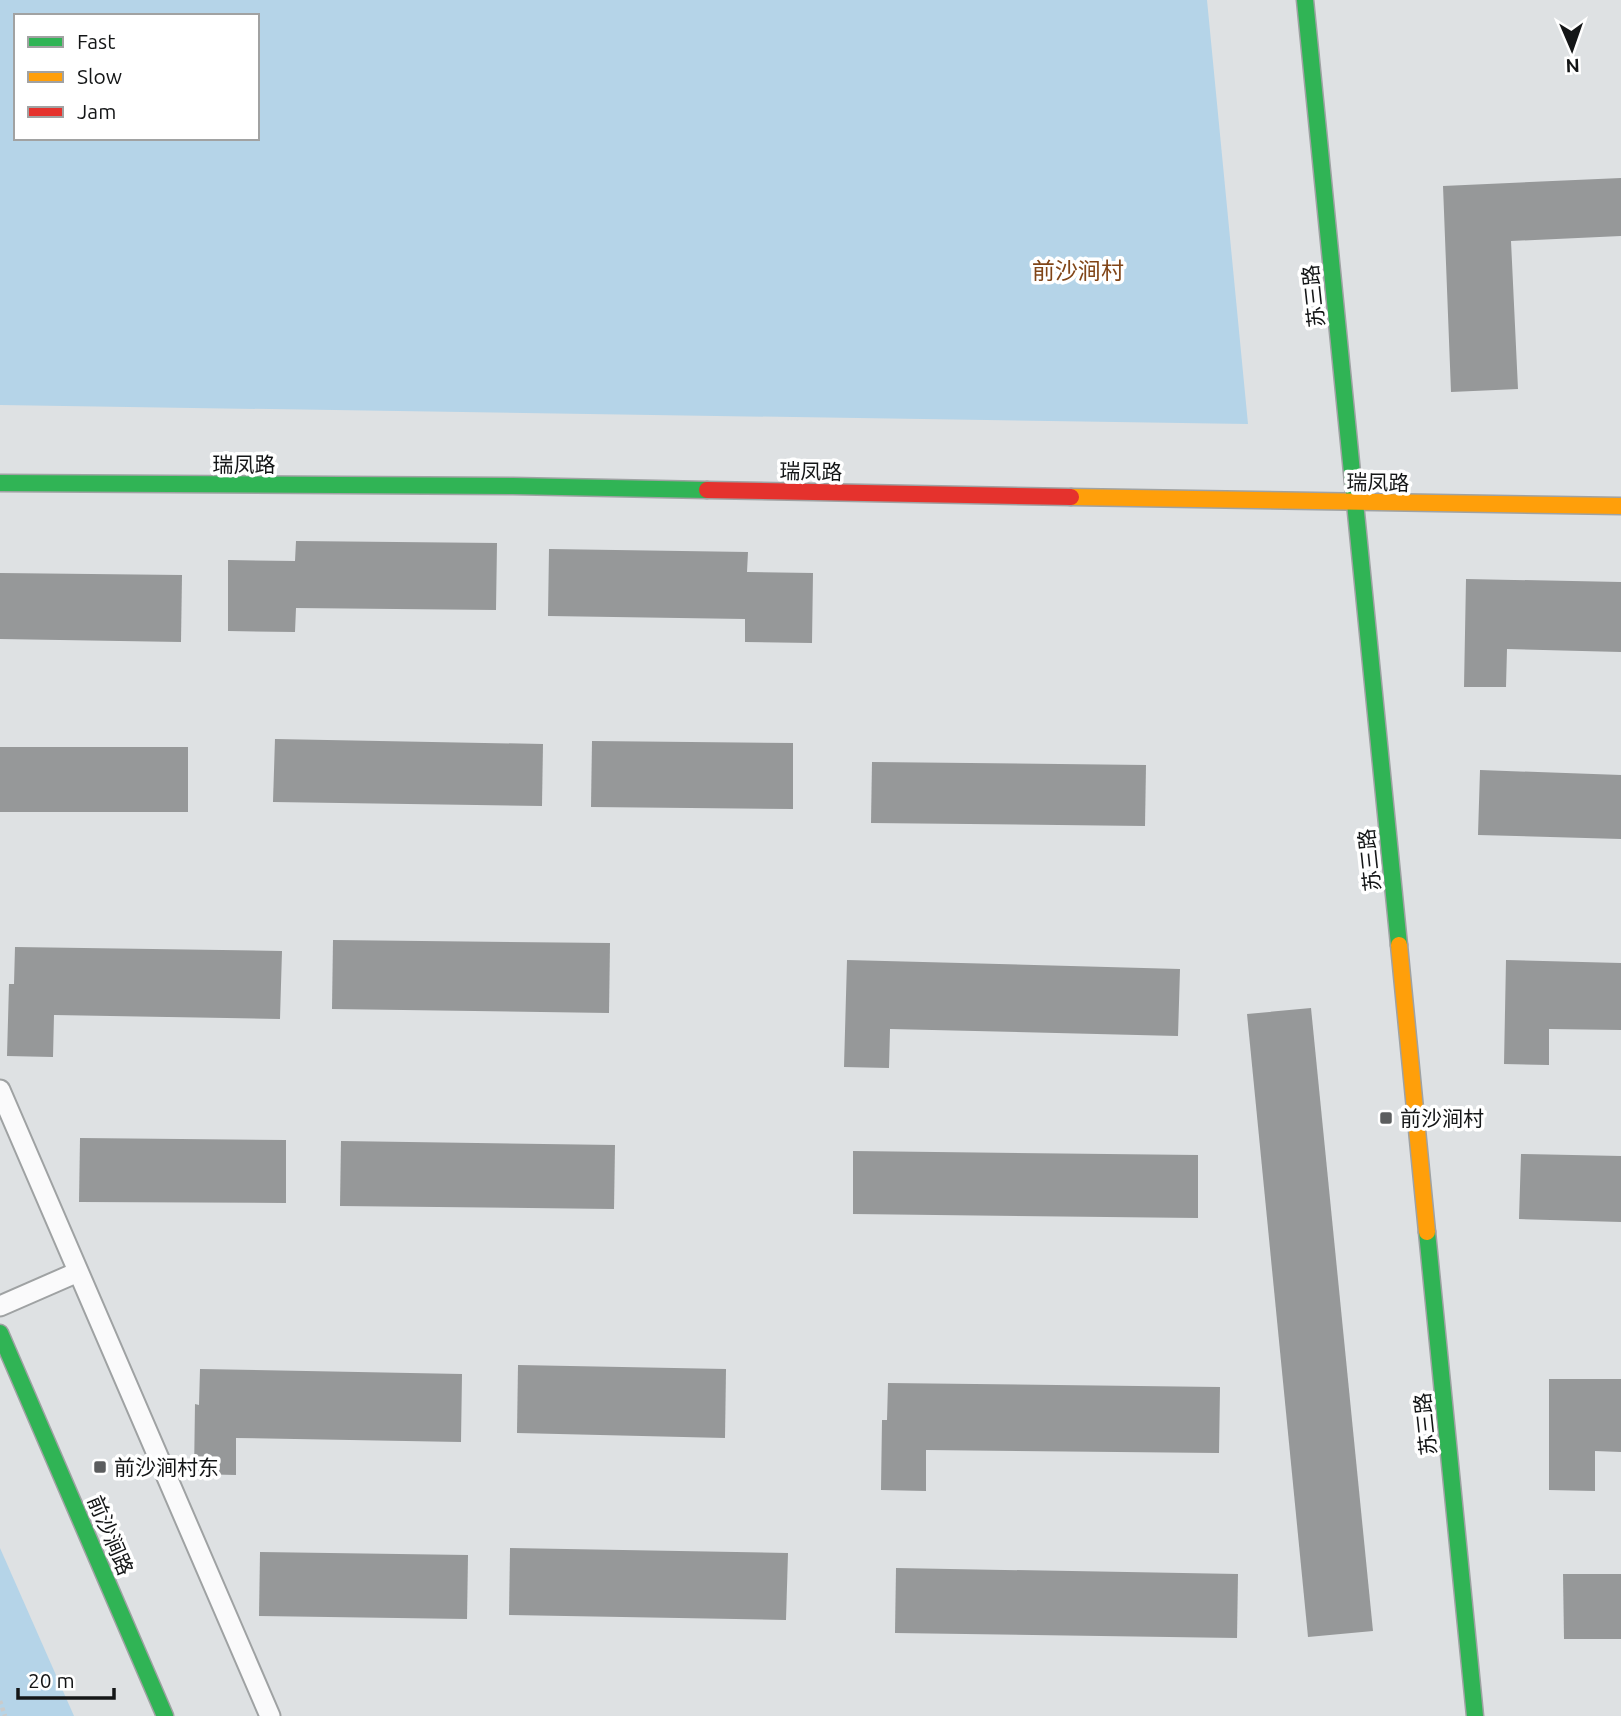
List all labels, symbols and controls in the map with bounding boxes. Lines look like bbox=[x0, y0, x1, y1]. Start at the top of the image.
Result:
legend bbox=[14, 14, 259, 140]
north arrow bbox=[1537, 14, 1607, 84]
text: Fast bbox=[77, 29, 115, 53]
text: N bbox=[1565, 55, 1580, 77]
text: Slow bbox=[77, 64, 122, 88]
text: Jam bbox=[77, 99, 116, 123]
district label: 前沙涧村 bbox=[1032, 258, 1124, 283]
street label: 苏三路 bbox=[1298, 263, 1328, 329]
street label: 瑞凤路 bbox=[213, 452, 276, 476]
street label: 瑞凤路 bbox=[779, 458, 843, 484]
street label: 瑞凤路 bbox=[1346, 469, 1410, 495]
street label: 苏三路 bbox=[1354, 827, 1384, 893]
place label: 前沙涧村 bbox=[1400, 1106, 1484, 1130]
marker: 前沙涧村 bbox=[1378, 1110, 1394, 1126]
street label: 苏三路 bbox=[1410, 1391, 1440, 1457]
place label: 前沙涧村东 bbox=[114, 1455, 219, 1479]
marker: 前沙涧村东 bbox=[92, 1459, 108, 1475]
street label: 前沙涧路 bbox=[84, 1492, 138, 1578]
scale bar bbox=[18, 1656, 114, 1700]
text: 20 m bbox=[28, 1668, 75, 1692]

